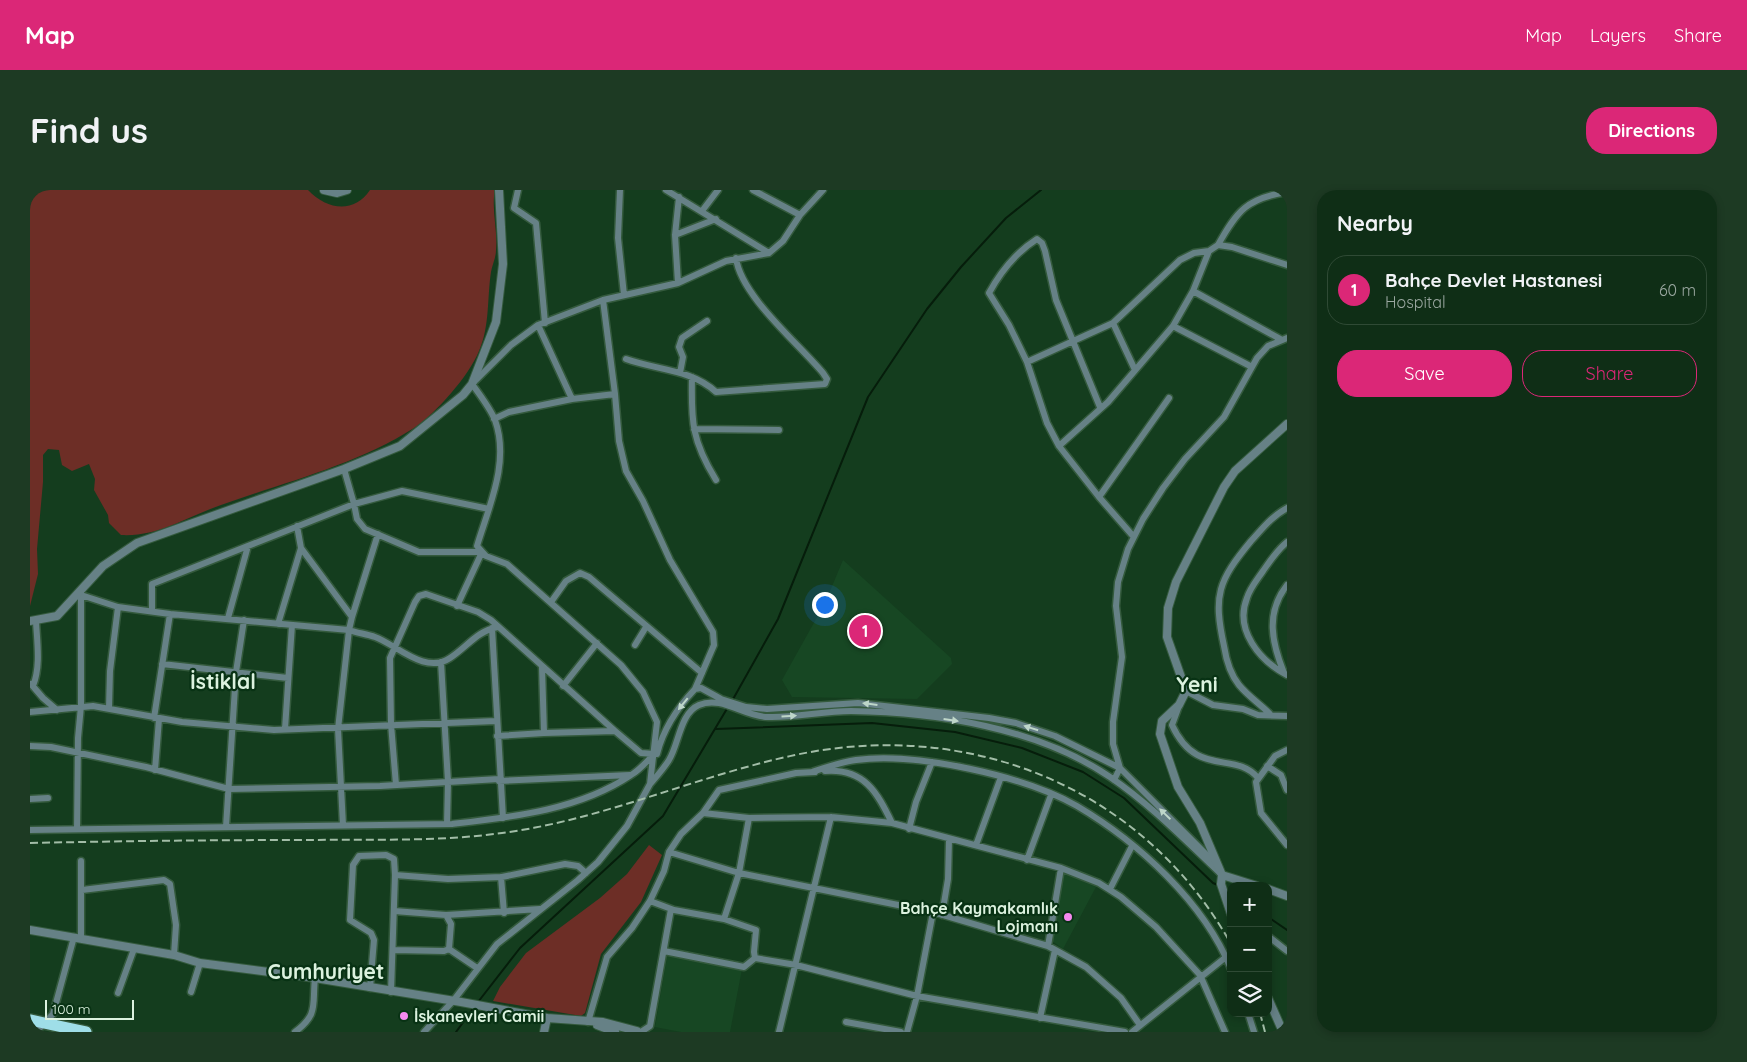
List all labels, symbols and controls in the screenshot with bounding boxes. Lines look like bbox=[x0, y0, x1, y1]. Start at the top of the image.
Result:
text: Map bbox=[25, 20, 75, 50]
text: Map bbox=[1525, 24, 1562, 47]
text: Layers bbox=[1590, 24, 1646, 47]
text: Share bbox=[1674, 24, 1722, 47]
button: Directions bbox=[1586, 107, 1717, 154]
text: Find us bbox=[30, 108, 148, 152]
text: Nearby bbox=[1337, 210, 1413, 236]
text: Bahçe Devlet Hastanesi bbox=[1385, 268, 1602, 292]
text: 1 bbox=[1351, 280, 1357, 300]
text: 60 m bbox=[1659, 280, 1696, 300]
text: Hospital bbox=[1385, 292, 1446, 312]
button: Save bbox=[1337, 350, 1512, 397]
button: Share bbox=[1522, 350, 1697, 397]
your location bbox=[812, 592, 838, 618]
pin: 1 bbox=[849, 612, 881, 650]
district label: İstiklal bbox=[190, 668, 256, 694]
district label: Yeni bbox=[1176, 671, 1218, 697]
one-way arrow bbox=[677, 697, 688, 710]
one-way arrow bbox=[862, 700, 878, 708]
one-way arrow bbox=[781, 712, 797, 720]
one-way arrow bbox=[943, 717, 959, 725]
one-way arrow bbox=[1023, 724, 1038, 731]
one-way arrow bbox=[1160, 808, 1172, 820]
map controls bbox=[1227, 882, 1272, 1017]
button: + bbox=[1227, 882, 1272, 927]
place label: Bahçe Kaymakamlık Lojmanı bbox=[900, 898, 1058, 936]
marker: Bahçe Kaymakamlık Lojmanı bbox=[1062, 911, 1074, 923]
button: − bbox=[1227, 927, 1272, 972]
district label: Cumhuriyet bbox=[268, 958, 384, 984]
button: layers bbox=[1227, 972, 1272, 1017]
scale bar bbox=[45, 997, 134, 1020]
text: 100 m bbox=[52, 1000, 90, 1018]
place label: İskanevleri Camii bbox=[414, 1006, 544, 1026]
marker: İskanevleri Camii bbox=[398, 1010, 410, 1022]

